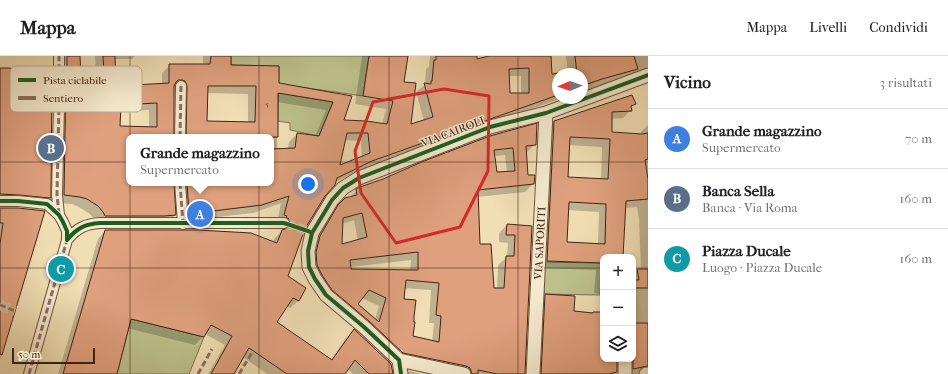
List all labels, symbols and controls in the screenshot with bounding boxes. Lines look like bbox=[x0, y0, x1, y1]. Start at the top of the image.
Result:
text: Mappa bbox=[20, 17, 76, 39]
text: Mappa bbox=[746, 19, 787, 36]
text: Livelli bbox=[809, 19, 847, 36]
text: Condividi bbox=[869, 19, 928, 36]
legend bbox=[10, 66, 142, 112]
north arrow bbox=[552, 68, 588, 104]
text: Vicino bbox=[664, 72, 711, 92]
text: Pista ciclabile bbox=[43, 74, 107, 87]
text: 3 risultati bbox=[880, 75, 932, 90]
text: Sentiero bbox=[43, 92, 84, 105]
house number: 5 bbox=[265, 99, 269, 109]
street label: VIA CAIROLI bbox=[418, 114, 487, 150]
text: Grande magazzino bbox=[702, 122, 822, 140]
text: A bbox=[673, 131, 681, 146]
text: 70 m bbox=[905, 131, 932, 146]
pin: B bbox=[38, 133, 64, 163]
popup bbox=[126, 134, 274, 186]
text: Supermercato bbox=[702, 140, 781, 155]
text: Grande magazzino bbox=[140, 144, 260, 162]
text: Supermercato bbox=[140, 162, 219, 177]
your location bbox=[298, 174, 318, 194]
text: Banca Sella bbox=[702, 182, 774, 200]
text: B bbox=[673, 191, 681, 206]
text: 160 m bbox=[900, 191, 932, 206]
pin: A bbox=[187, 199, 213, 229]
text: Banca · Via Roma bbox=[702, 200, 798, 215]
street label: VIA SAPORITI bbox=[532, 206, 548, 281]
text: Piazza Ducale bbox=[702, 242, 791, 260]
text: C bbox=[673, 251, 681, 266]
text: 160 m bbox=[900, 251, 932, 266]
pin: C bbox=[48, 254, 74, 284]
map controls bbox=[600, 254, 636, 362]
button: + bbox=[600, 254, 636, 290]
text: Luogo · Piazza Ducale bbox=[702, 260, 822, 275]
button: − bbox=[600, 290, 636, 326]
button: layers bbox=[600, 326, 636, 362]
scale bar bbox=[12, 346, 95, 365]
text: 50 m bbox=[18, 348, 40, 361]

